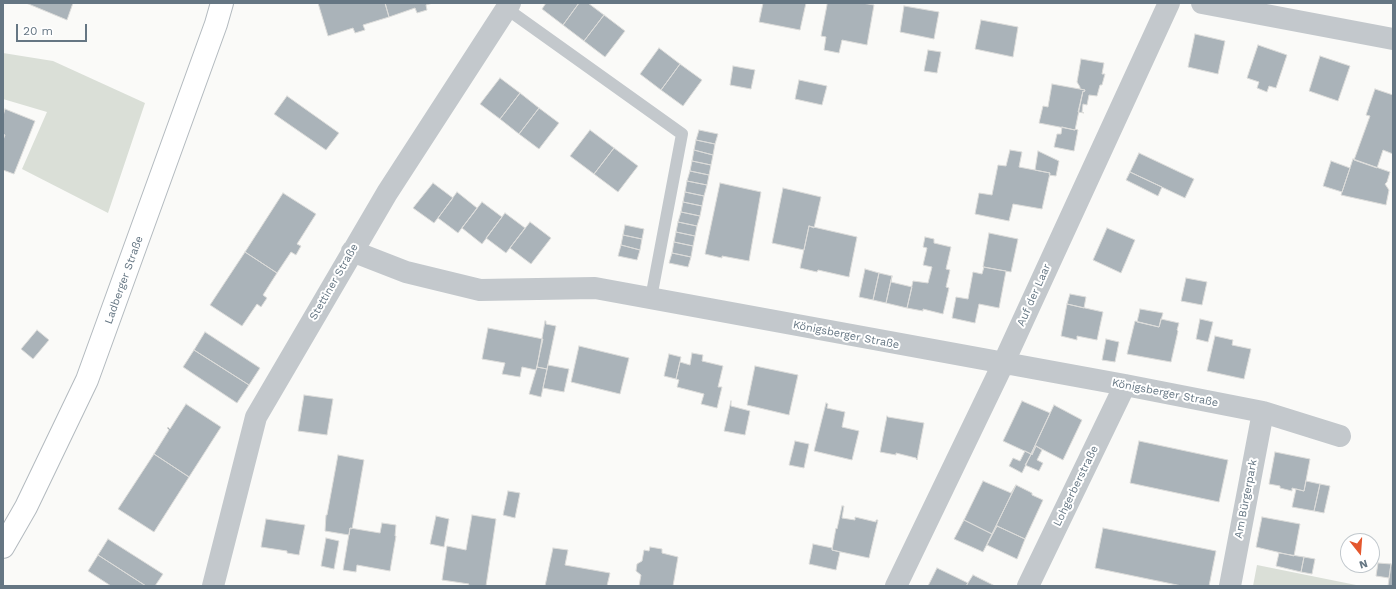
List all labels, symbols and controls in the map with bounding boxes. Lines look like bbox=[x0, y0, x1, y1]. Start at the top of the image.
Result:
scale bar bbox=[18, 16, 89, 42]
text: 20 m bbox=[23, 24, 53, 38]
street label: Ladberger Straße bbox=[102, 234, 146, 326]
street label: Stettiner Straße bbox=[307, 241, 361, 323]
street label: Auf der Laar bbox=[1014, 262, 1054, 328]
street label: Königsberger Straße bbox=[792, 318, 900, 352]
street label: Königsberger Straße bbox=[1111, 376, 1219, 410]
street label: Lohgerberstraße bbox=[1051, 444, 1101, 528]
street label: Am Bürgerpark bbox=[1232, 458, 1260, 540]
north arrow bbox=[1340, 533, 1380, 573]
text: N bbox=[1358, 557, 1369, 571]

